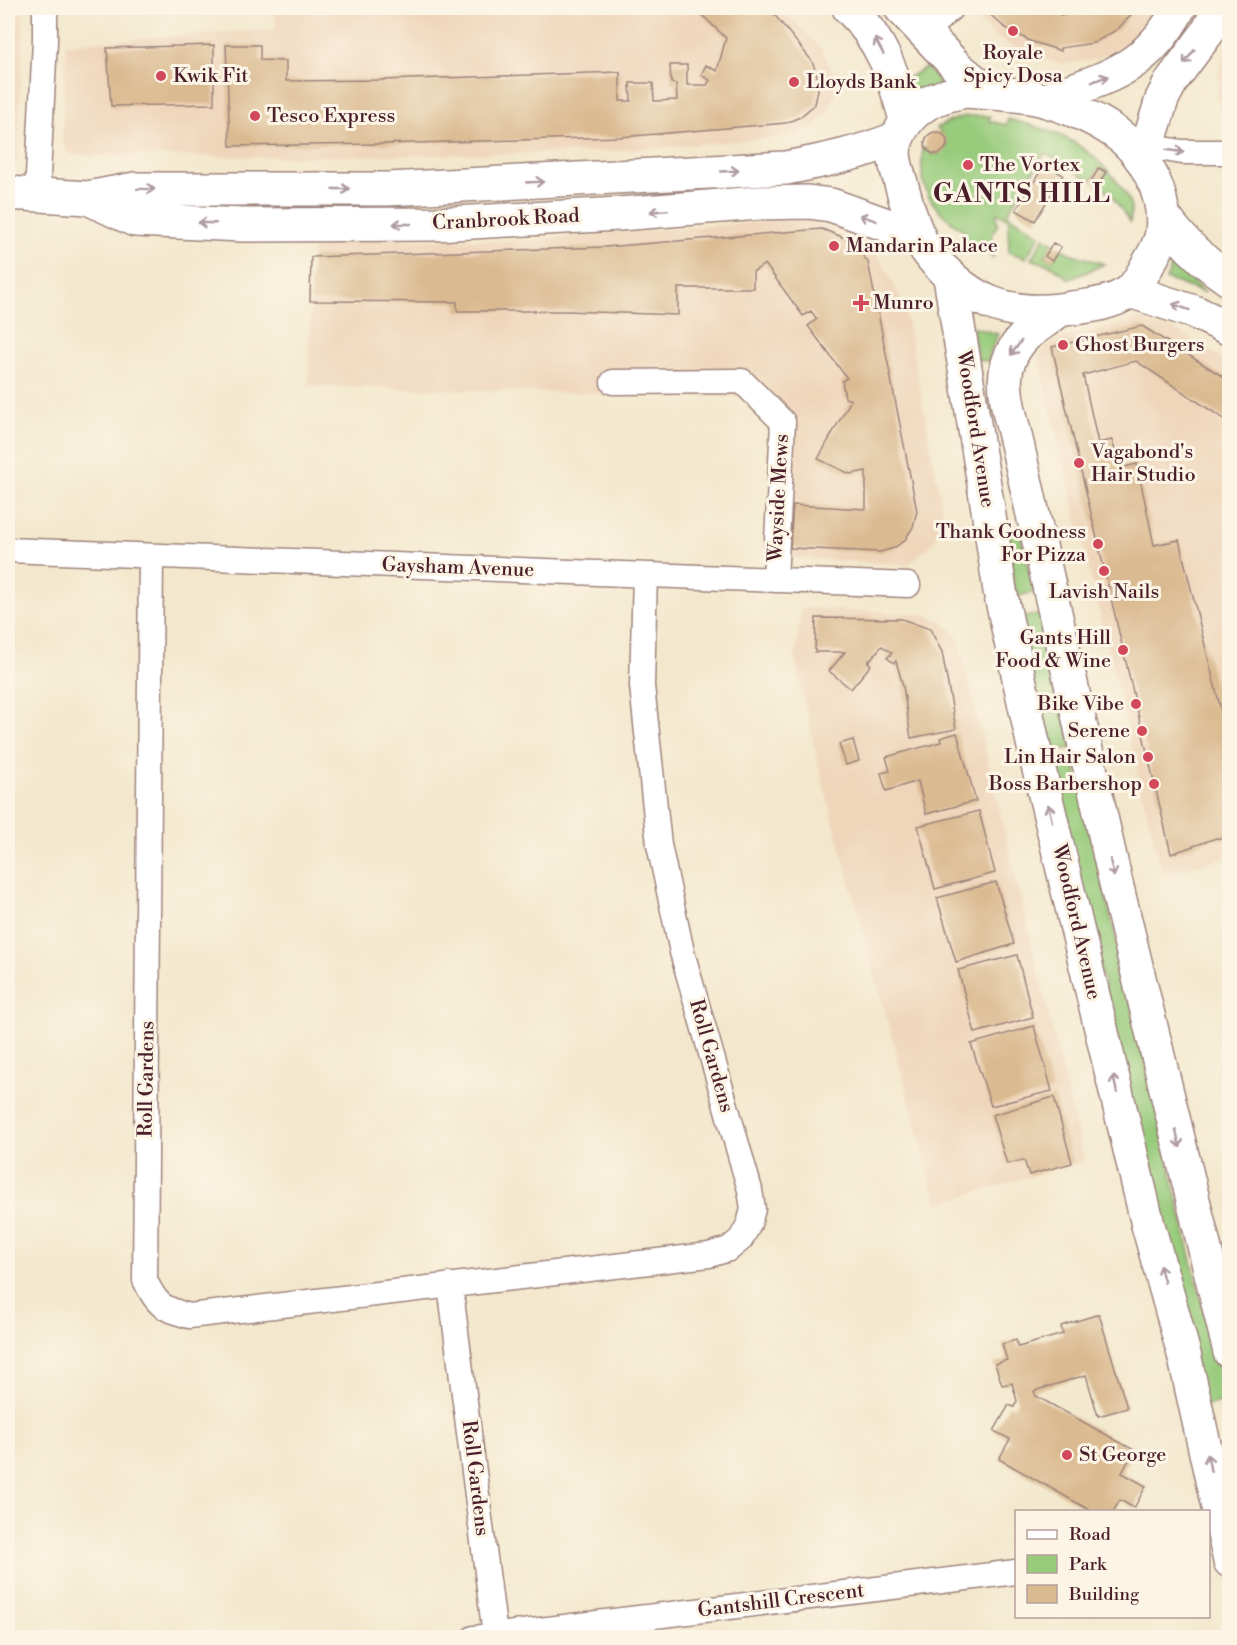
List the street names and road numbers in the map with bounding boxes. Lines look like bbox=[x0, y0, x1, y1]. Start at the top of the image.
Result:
street label: Cranbrook Road bbox=[432, 204, 581, 236]
street label: Woodford Avenue bbox=[950, 348, 1000, 509]
street label: Wayside Mews bbox=[763, 433, 795, 564]
street label: Gaysham Avenue bbox=[381, 553, 535, 583]
street label: Woodford Avenue bbox=[1046, 841, 1106, 1002]
street label: Roll Gardens bbox=[683, 997, 739, 1115]
street label: Roll Gardens bbox=[133, 1021, 161, 1137]
street label: Roll Gardens bbox=[456, 1419, 494, 1537]
street label: Gantshill Crescent bbox=[696, 1578, 866, 1624]

